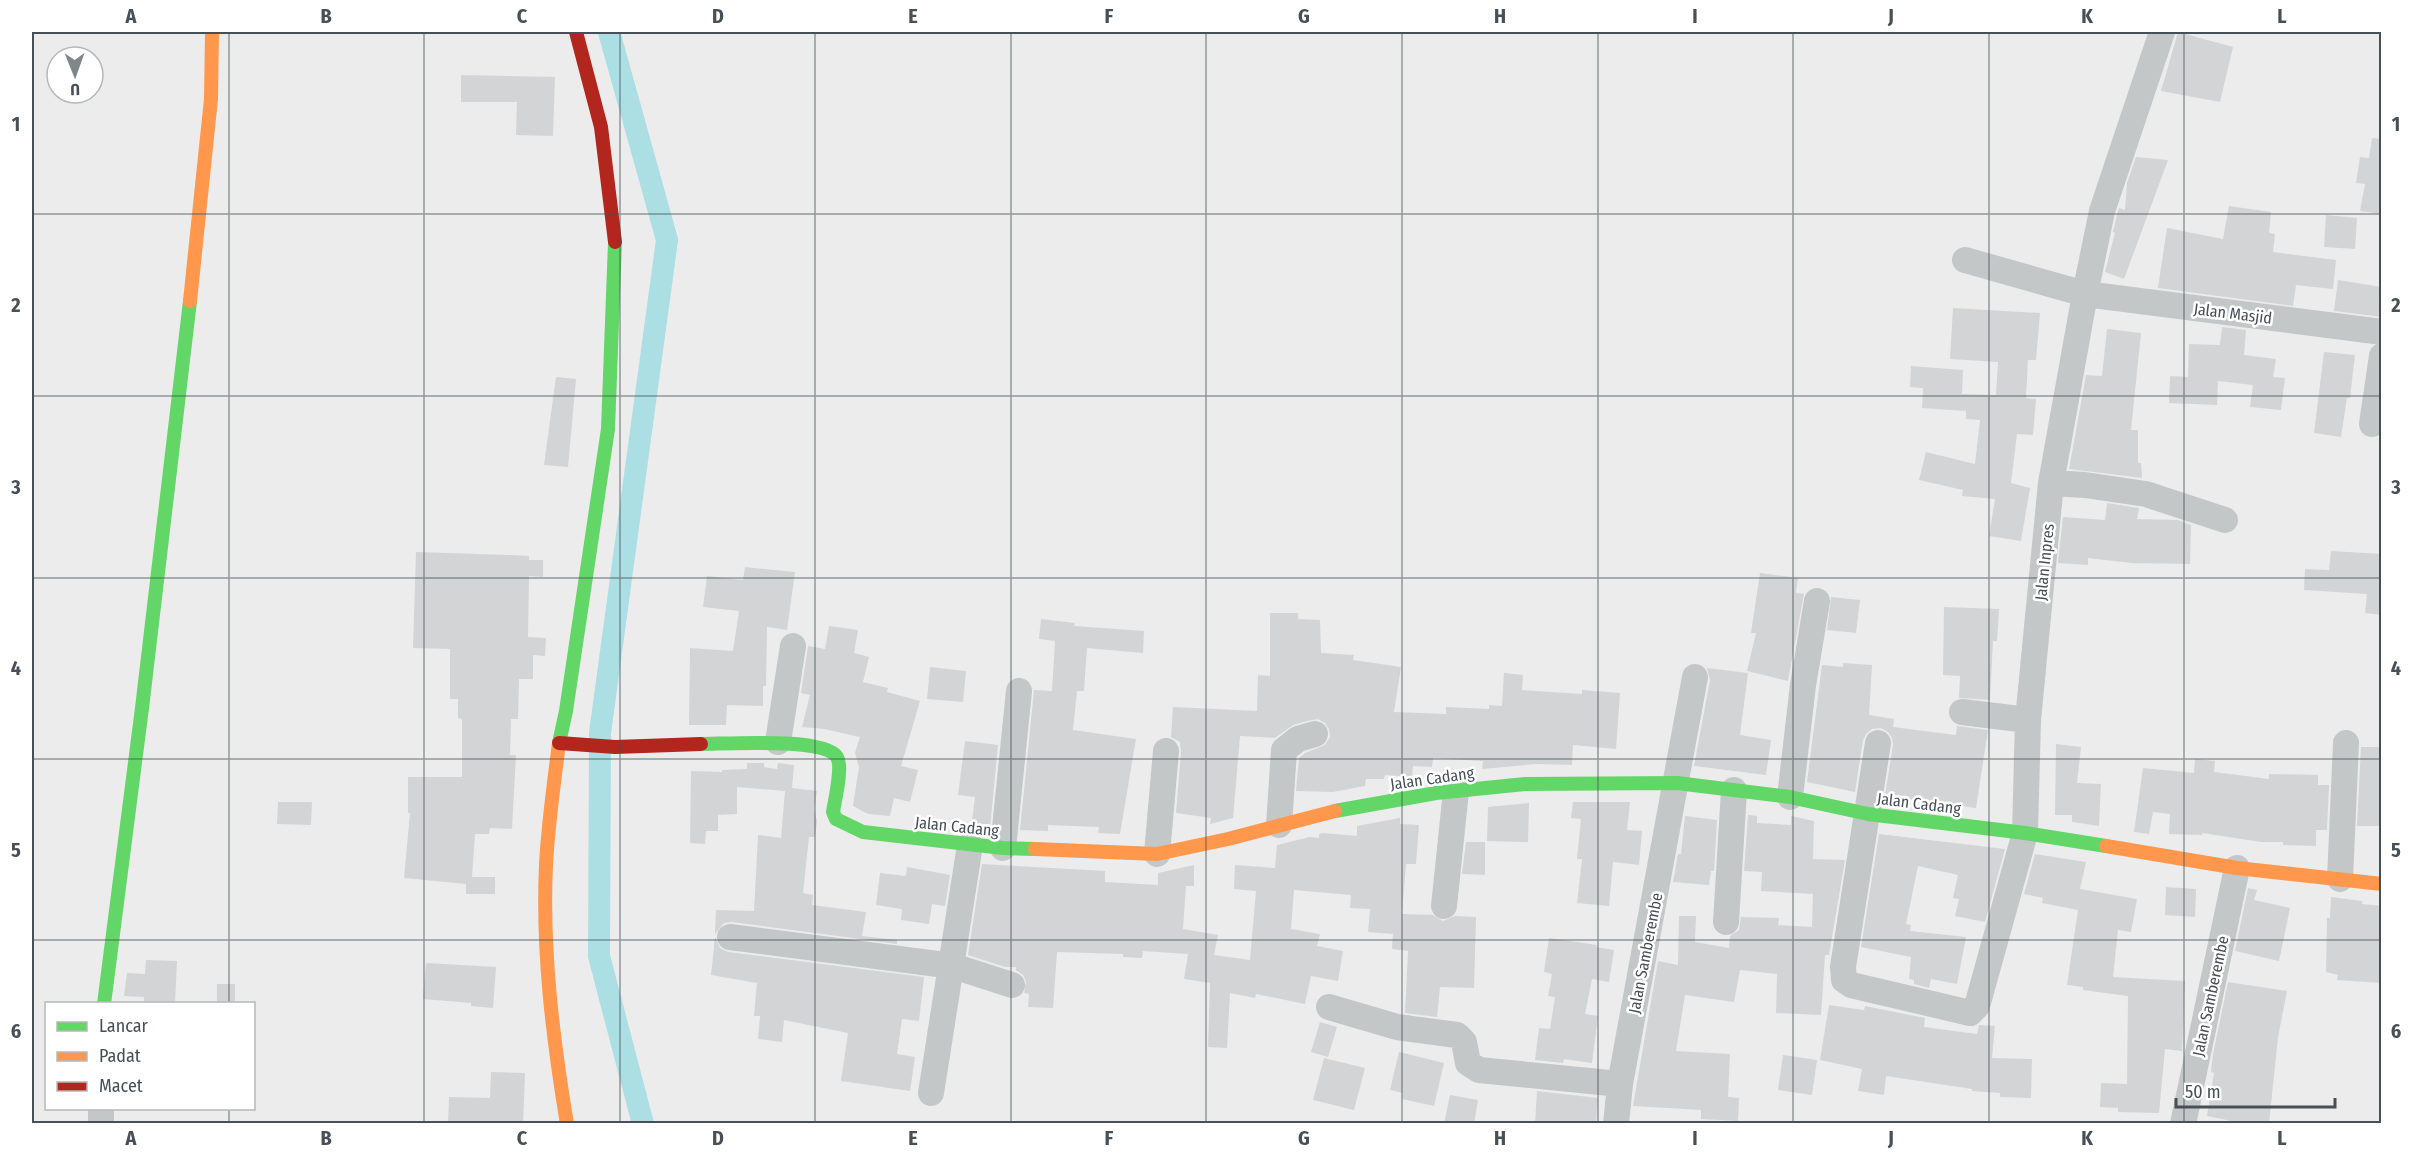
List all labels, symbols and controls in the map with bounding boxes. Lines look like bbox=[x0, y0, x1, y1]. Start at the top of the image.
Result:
text: A bbox=[125, 4, 138, 28]
text: B bbox=[320, 4, 332, 28]
text: C bbox=[517, 4, 528, 28]
text: D bbox=[712, 4, 724, 28]
text: E bbox=[908, 4, 918, 28]
text: F bbox=[1105, 4, 1114, 28]
text: G bbox=[1298, 4, 1310, 28]
text: H bbox=[1494, 4, 1506, 28]
text: I bbox=[1692, 4, 1698, 28]
text: J bbox=[1887, 4, 1894, 28]
text: K bbox=[2081, 4, 2093, 28]
text: L bbox=[2277, 4, 2287, 28]
north arrow bbox=[45, 45, 105, 105]
text: U bbox=[70, 80, 80, 99]
text: 1 bbox=[12, 112, 20, 136]
text: 1 bbox=[2392, 112, 2400, 136]
text: 2 bbox=[10, 293, 21, 317]
text: 2 bbox=[2390, 293, 2401, 317]
street label: Jalan Masjid bbox=[2193, 299, 2273, 328]
text: 3 bbox=[10, 475, 21, 499]
text: 3 bbox=[2390, 475, 2401, 499]
street label: Jalan Inpres bbox=[2031, 522, 2058, 601]
text: 4 bbox=[11, 656, 21, 680]
text: 4 bbox=[2391, 656, 2401, 680]
street label: Jalan Cadang bbox=[1389, 763, 1476, 794]
street label: Jalan Cadang bbox=[1876, 789, 1962, 818]
street label: Jalan Cadang bbox=[914, 813, 1000, 840]
text: 5 bbox=[11, 838, 21, 862]
text: 5 bbox=[2391, 838, 2401, 862]
street label: Jalan Samberembe bbox=[1624, 891, 1667, 1015]
street label: Jalan Samberembe bbox=[2188, 934, 2233, 1058]
legend bbox=[45, 1002, 255, 1110]
text: Lancar bbox=[99, 1015, 148, 1037]
text: 6 bbox=[11, 1019, 21, 1043]
text: 6 bbox=[2391, 1019, 2401, 1043]
text: Padat bbox=[99, 1045, 141, 1067]
scale bar bbox=[2176, 1071, 2335, 1109]
text: Macet bbox=[99, 1075, 143, 1097]
text: 50 m bbox=[2185, 1081, 2221, 1103]
text: A bbox=[125, 1126, 138, 1150]
text: B bbox=[320, 1126, 332, 1150]
text: C bbox=[517, 1126, 528, 1150]
text: D bbox=[712, 1126, 724, 1150]
text: E bbox=[908, 1126, 918, 1150]
text: F bbox=[1105, 1126, 1114, 1150]
text: G bbox=[1298, 1126, 1310, 1150]
text: H bbox=[1494, 1126, 1506, 1150]
text: I bbox=[1692, 1126, 1698, 1150]
text: J bbox=[1887, 1126, 1894, 1150]
text: K bbox=[2081, 1126, 2093, 1150]
text: L bbox=[2277, 1126, 2287, 1150]

